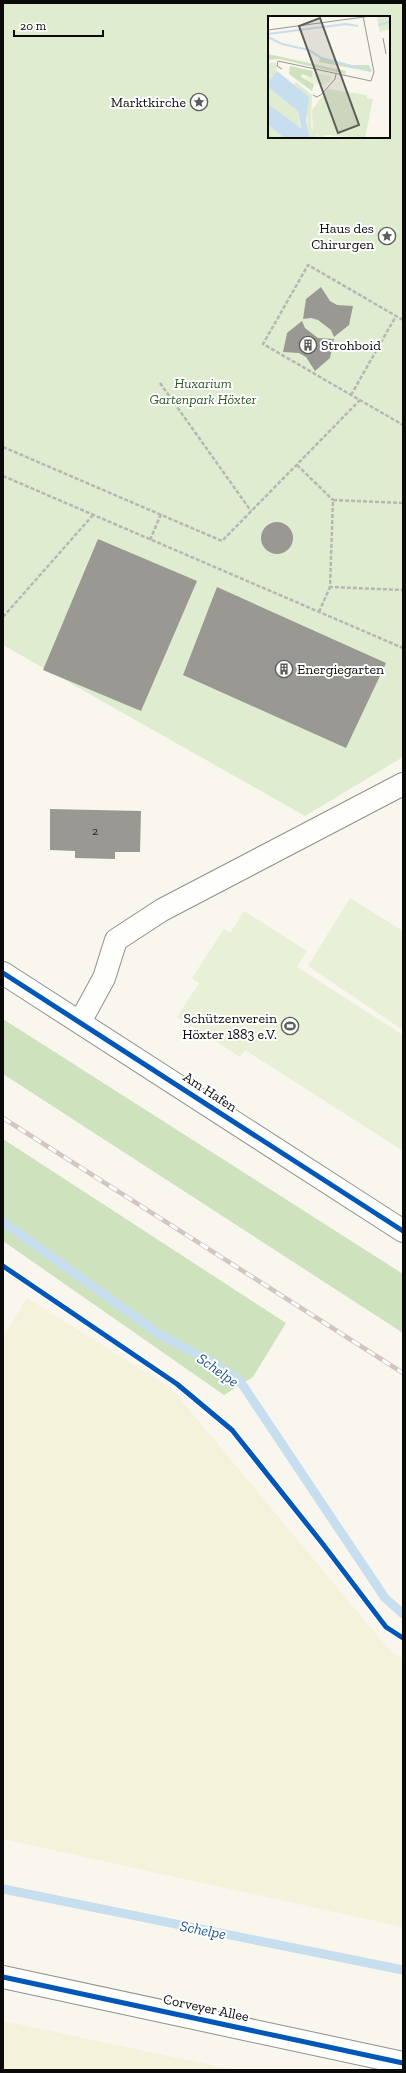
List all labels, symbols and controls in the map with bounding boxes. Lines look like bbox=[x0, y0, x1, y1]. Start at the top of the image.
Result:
scale bar bbox=[14, 12, 103, 38]
inset map bbox=[268, 16, 390, 138]
text: 20 m bbox=[20, 19, 47, 33]
place icon: Marktkirche bbox=[189, 92, 209, 112]
place label: Marktkirche bbox=[111, 94, 186, 111]
place label: Haus des Chirurgen bbox=[311, 220, 374, 253]
place icon: Haus des Chirurgen bbox=[377, 226, 397, 246]
building icon: Strohboid bbox=[298, 335, 318, 355]
place label: Strohboid bbox=[321, 337, 381, 354]
park label: Huxarium Gartenpark Höxter bbox=[150, 375, 257, 408]
building icon: Energiegarten bbox=[274, 659, 294, 679]
place label: Energiegarten bbox=[297, 661, 384, 678]
house number: 2 bbox=[92, 824, 98, 838]
place label: Schützenverein Höxter 1883 e.V. bbox=[182, 1010, 277, 1043]
sports icon: Schützenverein Höxter 1883 e.V. bbox=[280, 1016, 300, 1036]
street label: Am Hafen bbox=[180, 1068, 240, 1116]
water label: Schelpe bbox=[194, 1349, 242, 1391]
water label: Schelpe bbox=[178, 1917, 228, 1943]
street label: Corveyer Allee bbox=[162, 1991, 251, 2025]

